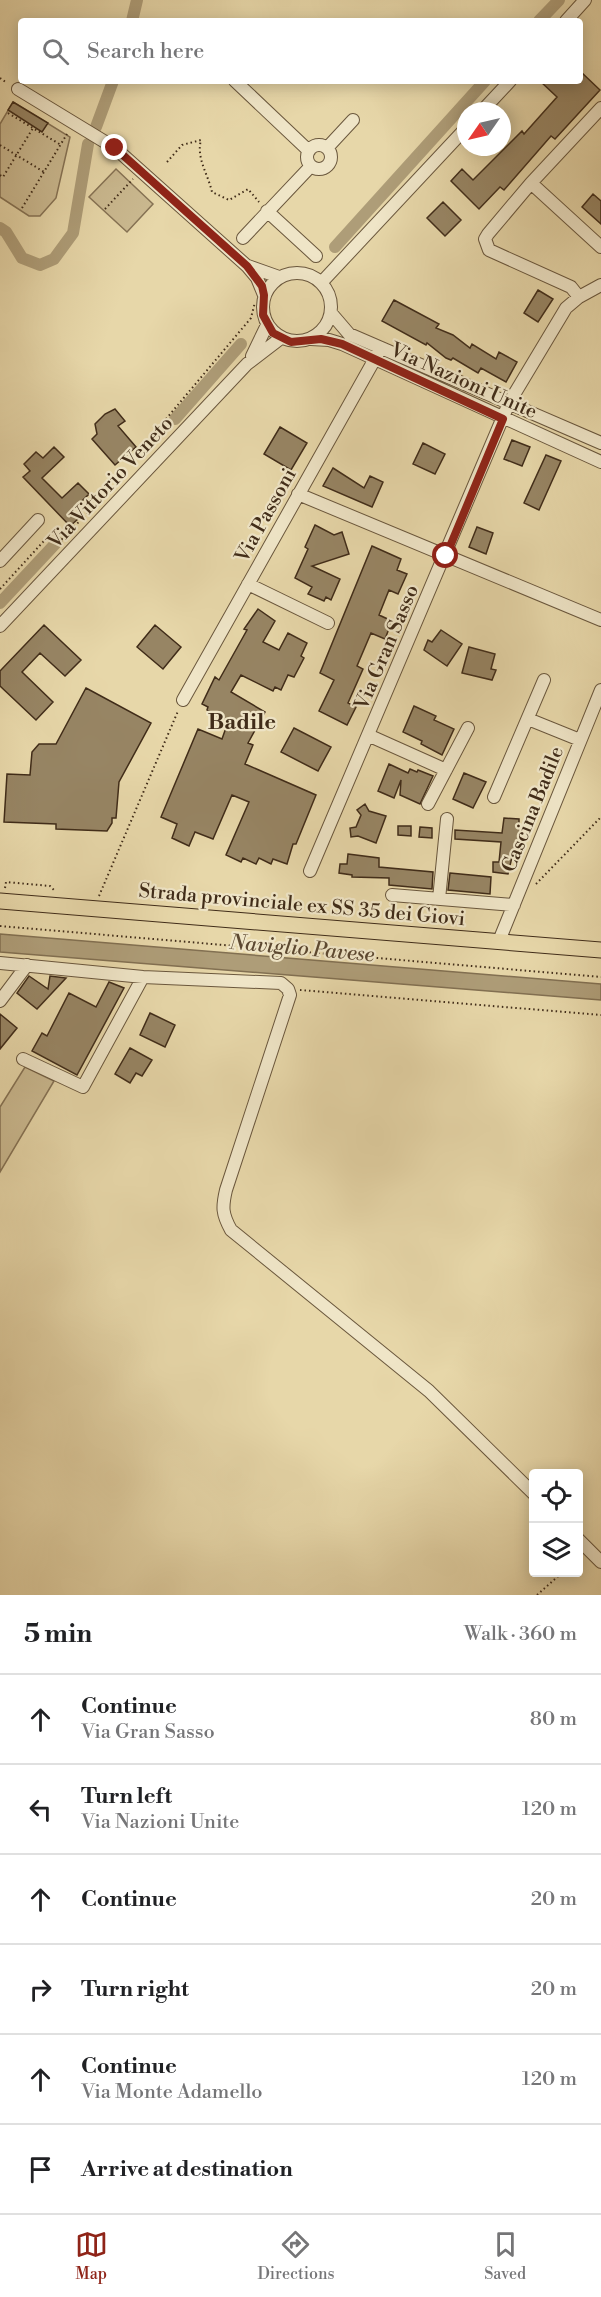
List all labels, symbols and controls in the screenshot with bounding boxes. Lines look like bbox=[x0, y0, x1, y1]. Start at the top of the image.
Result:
search box bbox=[18, 18, 583, 84]
icon: search bbox=[39, 35, 72, 68]
text: Search here bbox=[87, 38, 204, 65]
north arrow bbox=[457, 102, 511, 156]
route end bbox=[101, 134, 127, 160]
street label: Via Nazioni Unite bbox=[385, 337, 541, 425]
street label: Via Vittorio Veneto bbox=[42, 411, 179, 555]
street label: Via Passoni bbox=[230, 464, 303, 568]
route start bbox=[432, 542, 458, 568]
street label: Via Gran Sasso bbox=[349, 581, 425, 715]
district label: Badile bbox=[208, 709, 276, 736]
street label: Cascina Badile bbox=[497, 743, 570, 876]
street label: Strada provinciale ex SS 35 dei Giovi bbox=[138, 879, 467, 932]
water label: Naviglio Pavese bbox=[227, 930, 376, 968]
map controls bbox=[529, 1469, 583, 1577]
button: locate bbox=[529, 1469, 583, 1523]
button: layers bbox=[529, 1523, 583, 1577]
text: 5 min bbox=[24, 1618, 92, 1650]
text: Walk · 360 m bbox=[464, 1622, 577, 1647]
text: Continue bbox=[81, 1693, 177, 1720]
icon: ahead bbox=[24, 1703, 57, 1736]
text: 80 m bbox=[530, 1707, 577, 1732]
text: Via Gran Sasso bbox=[81, 1720, 215, 1745]
text: Turn left bbox=[81, 1783, 172, 1810]
icon: left bbox=[24, 1793, 57, 1826]
text: 120 m bbox=[522, 1797, 577, 1822]
text: Via Nazioni Unite bbox=[81, 1810, 239, 1835]
icon: ahead bbox=[24, 1883, 57, 1916]
text: Continue bbox=[81, 1886, 177, 1913]
text: 20 m bbox=[531, 1887, 577, 1912]
icon: right bbox=[24, 1973, 57, 2006]
text: Turn right bbox=[81, 1976, 189, 2003]
text: 20 m bbox=[531, 1977, 577, 2002]
text: Continue bbox=[81, 2053, 177, 2080]
icon: ahead bbox=[24, 2063, 57, 2096]
text: 120 m bbox=[522, 2067, 577, 2092]
text: Via Monte Adamello bbox=[81, 2080, 263, 2105]
icon: arrive bbox=[24, 2153, 57, 2186]
text: Arrive at destination bbox=[81, 2156, 293, 2183]
tab: Map bbox=[75, 2228, 108, 2284]
tab: Directions bbox=[257, 2228, 335, 2284]
tab: Saved bbox=[484, 2228, 526, 2284]

